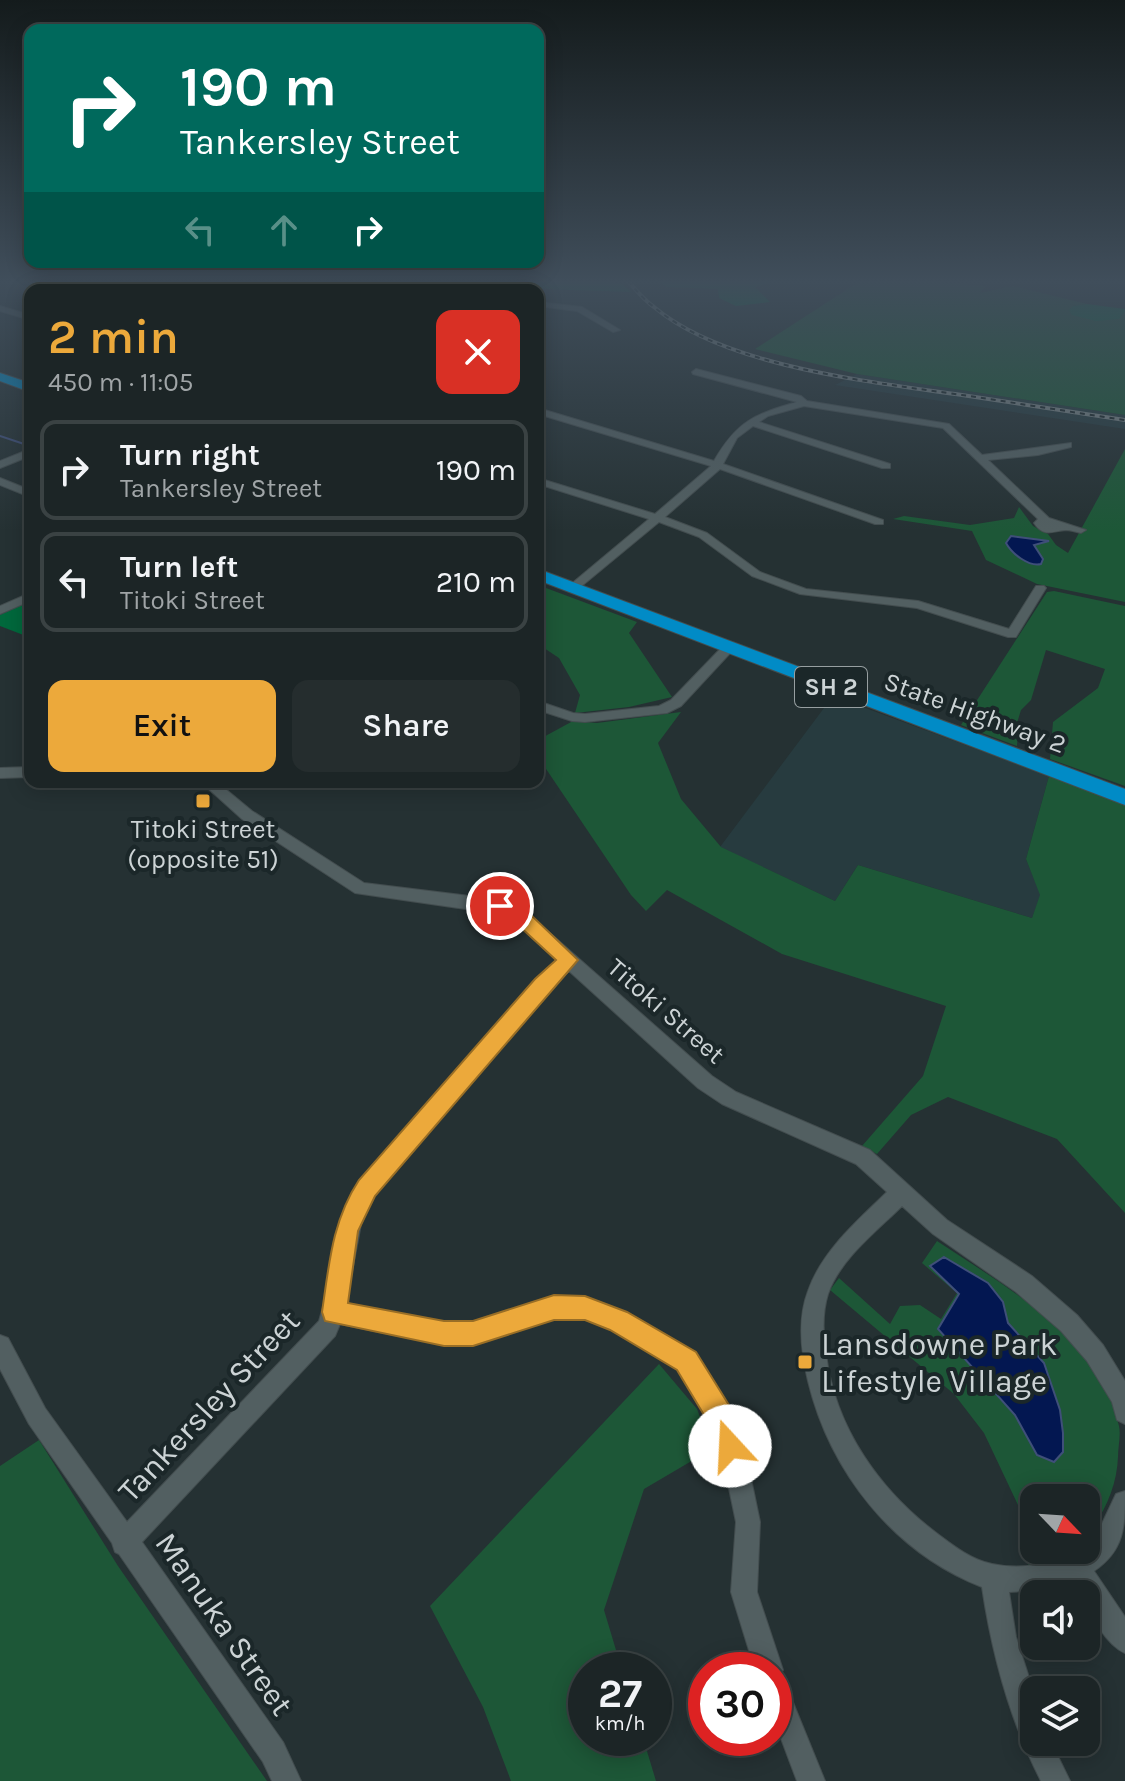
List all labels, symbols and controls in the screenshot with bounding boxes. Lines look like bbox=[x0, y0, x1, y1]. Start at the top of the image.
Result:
text: 190 m bbox=[180, 54, 337, 119]
icon: right bbox=[48, 56, 152, 160]
text: Tankersley Street bbox=[180, 121, 460, 163]
icon: left bbox=[178, 208, 222, 252]
icon: ahead bbox=[262, 208, 306, 252]
icon: right bbox=[346, 208, 390, 252]
text: 2 min bbox=[48, 309, 179, 365]
button: close bbox=[436, 310, 520, 394]
text: 450 m · 11:05 bbox=[48, 367, 193, 398]
text: Turn right bbox=[120, 437, 260, 473]
icon: right bbox=[52, 448, 96, 492]
text: 190 m bbox=[436, 452, 516, 488]
text: Tankersley Street bbox=[120, 473, 322, 504]
text: Turn left bbox=[120, 549, 238, 585]
icon: left bbox=[52, 560, 96, 604]
text: 210 m bbox=[436, 564, 516, 600]
text: Titoki Street bbox=[120, 585, 265, 616]
street label: State Highway 2 bbox=[880, 666, 1070, 760]
road number: SH 2 bbox=[795, 667, 867, 707]
button: Exit bbox=[48, 680, 276, 772]
button: Share bbox=[292, 680, 520, 772]
marker: Titoki Street (opposite 51) bbox=[194, 792, 212, 810]
place label: Titoki Street (opposite 51) bbox=[127, 814, 279, 875]
pin bbox=[466, 872, 534, 940]
icon: arrive bbox=[478, 884, 522, 928]
street label: Titoki Street bbox=[601, 952, 731, 1070]
street label: Tankersley Street bbox=[111, 1302, 307, 1510]
place label: Lansdowne Park Lifestyle Village bbox=[821, 1326, 1058, 1400]
marker: Lansdowne Park Lifestyle Village bbox=[796, 1353, 814, 1371]
position arrow bbox=[688, 1404, 772, 1488]
north arrow bbox=[1020, 1484, 1100, 1564]
map controls bbox=[1020, 1484, 1100, 1756]
street label: Manuka Street bbox=[147, 1526, 301, 1722]
button: sound bbox=[1020, 1580, 1100, 1660]
speed limit sign: 30 bbox=[688, 1652, 792, 1756]
text: 27 bbox=[598, 1670, 642, 1717]
button: layers bbox=[1020, 1676, 1100, 1756]
text: km/h bbox=[595, 1712, 645, 1735]

